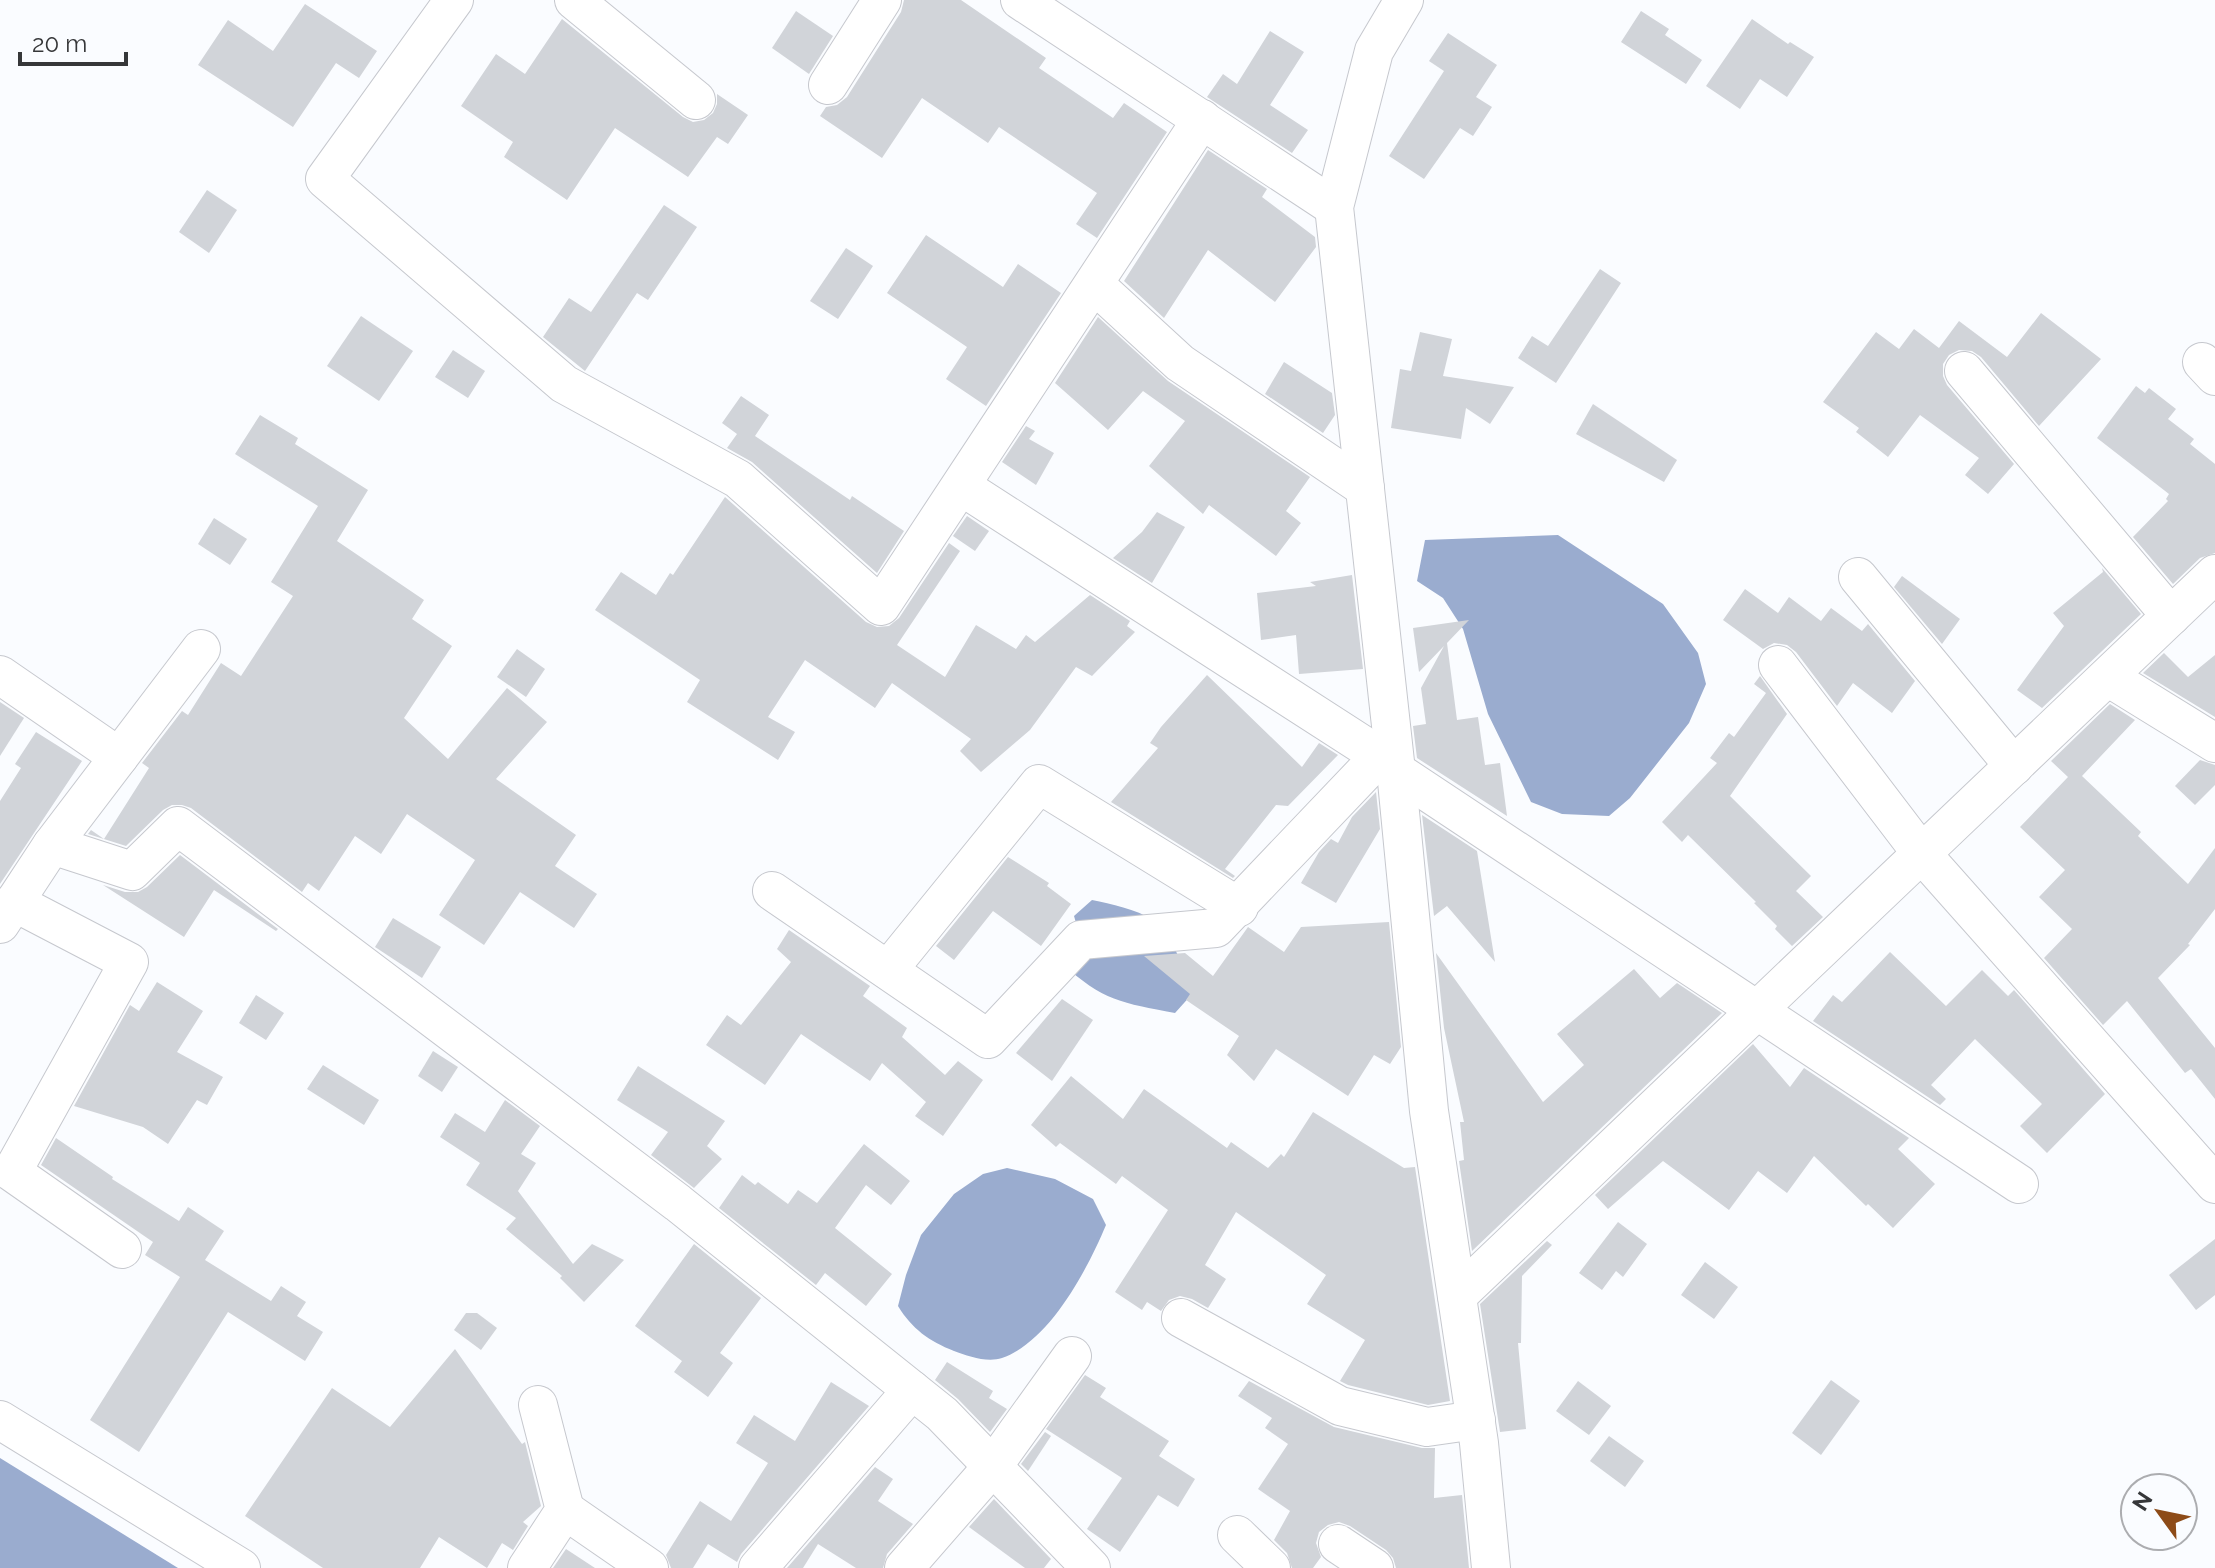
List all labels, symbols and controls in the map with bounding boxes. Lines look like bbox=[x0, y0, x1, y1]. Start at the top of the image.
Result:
scale bar bbox=[20, 16, 126, 66]
text: 20 m bbox=[32, 29, 87, 58]
north arrow bbox=[2119, 1472, 2199, 1552]
text: N bbox=[2127, 1487, 2158, 1515]

